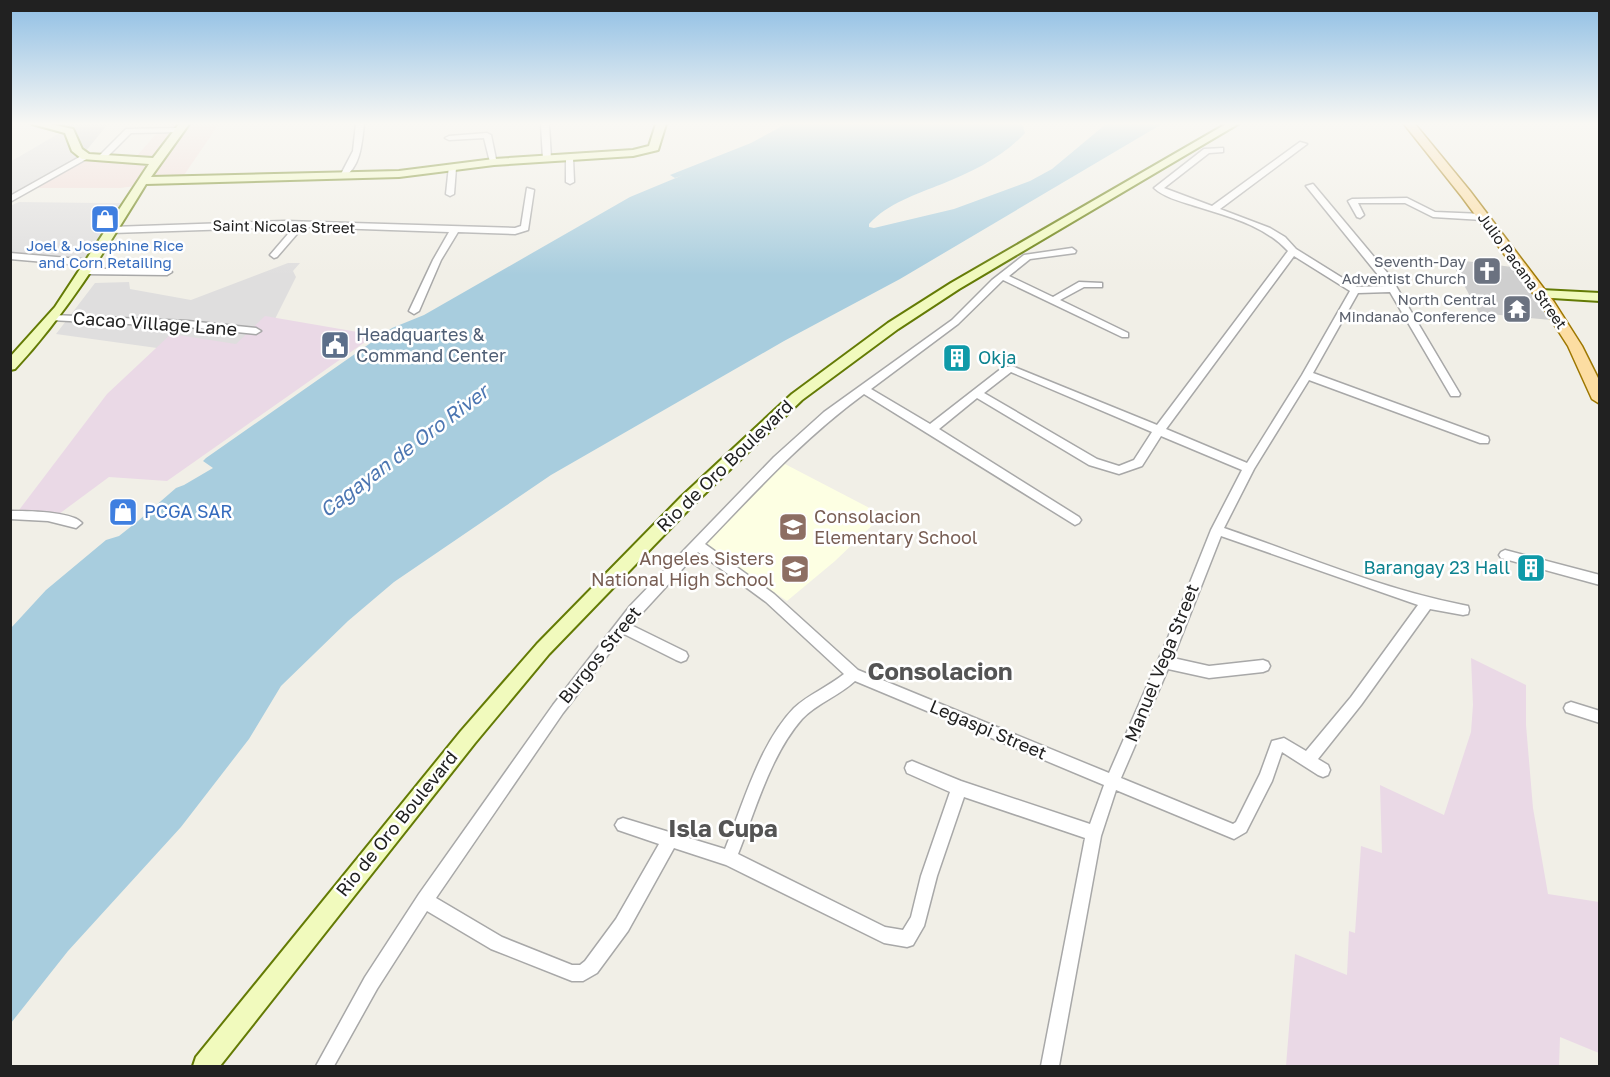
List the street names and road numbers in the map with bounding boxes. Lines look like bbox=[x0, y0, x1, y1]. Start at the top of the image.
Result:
street label: Julio Pacana Street bbox=[1474, 209, 1571, 332]
street label: Saint Nicolas Street bbox=[212, 216, 356, 236]
street label: Cacao Village Lane bbox=[72, 306, 238, 340]
street label: Rio de Oro Boulevard bbox=[652, 395, 797, 536]
street label: Manuel Vega Street bbox=[1119, 580, 1203, 745]
street label: Burgos Street bbox=[553, 601, 645, 708]
street label: Legaspi Street bbox=[927, 695, 1050, 764]
street label: Rio de Oro Boulevard bbox=[331, 746, 462, 901]

